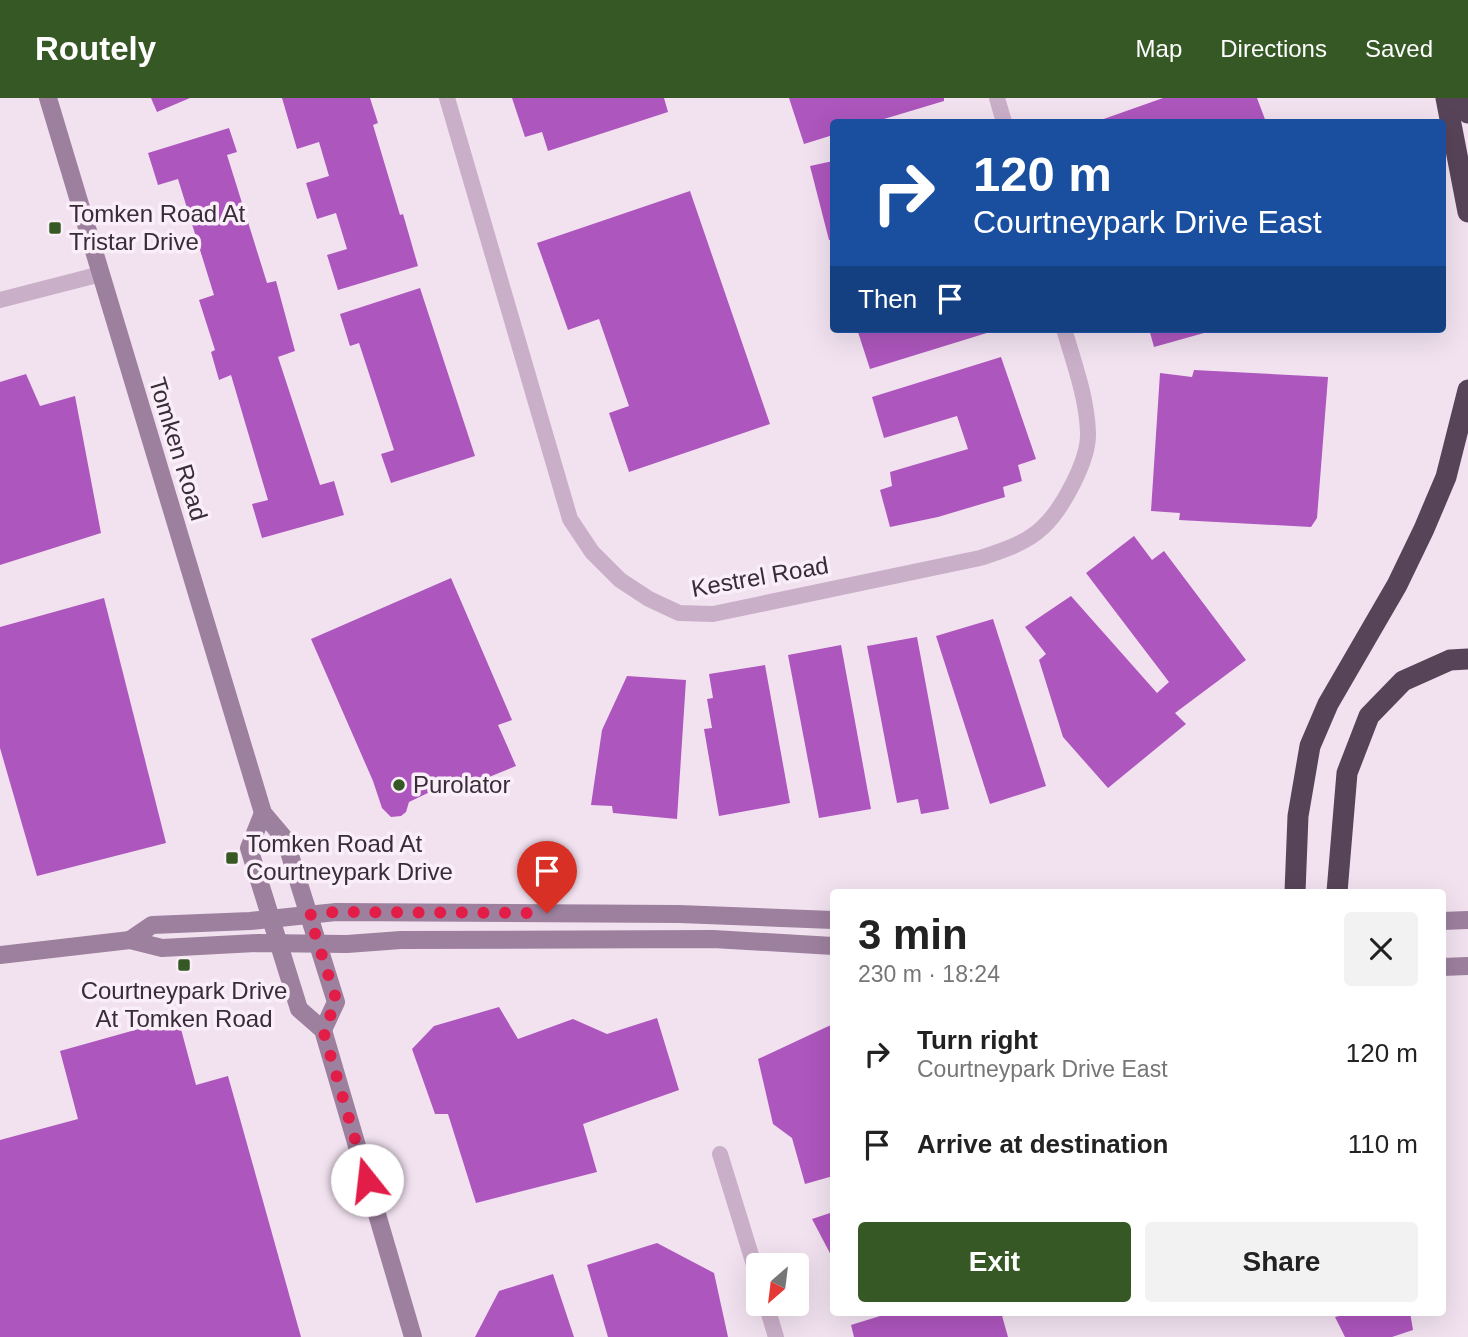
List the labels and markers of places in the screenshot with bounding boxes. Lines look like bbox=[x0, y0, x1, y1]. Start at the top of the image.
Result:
place label: Tomken Road At Tristar Drive bbox=[69, 200, 245, 255]
marker: Tomken Road At Tristar Drive bbox=[47, 220, 63, 236]
place label: Purolator bbox=[413, 771, 510, 798]
marker: Purolator bbox=[391, 777, 407, 793]
place label: Tomken Road At Courtneypark Drive bbox=[246, 830, 453, 885]
pin bbox=[517, 841, 577, 913]
marker: Tomken Road At Courtneypark Drive bbox=[224, 850, 240, 866]
marker: Courtneypark Drive At Tomken Road bbox=[176, 957, 192, 973]
place label: Courtneypark Drive At Tomken Road bbox=[81, 977, 287, 1032]

